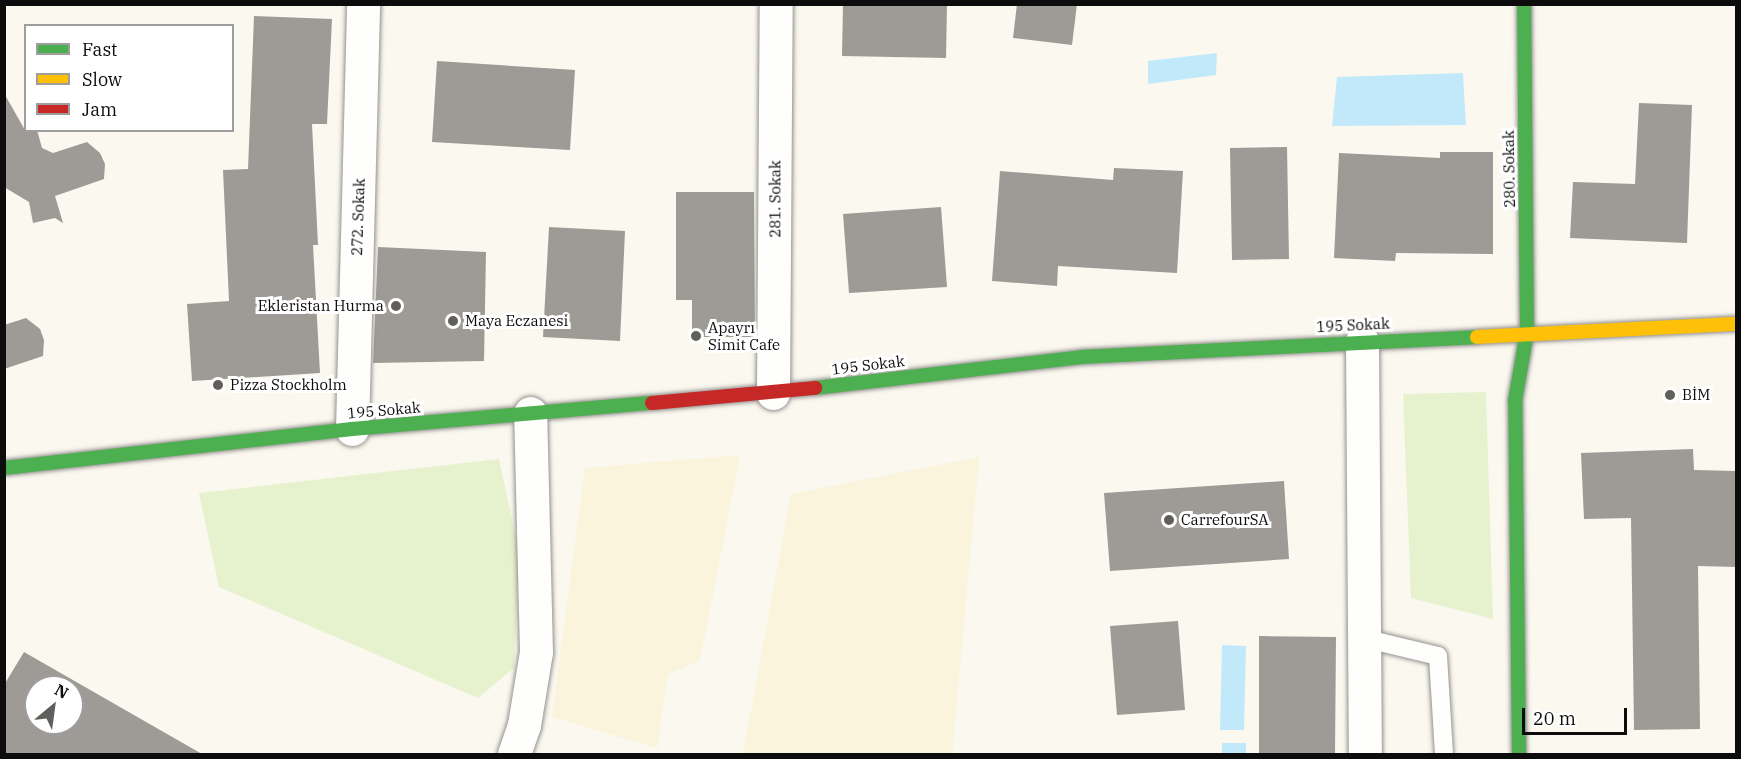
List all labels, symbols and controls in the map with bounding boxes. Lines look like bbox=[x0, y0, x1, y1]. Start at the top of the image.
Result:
legend bbox=[24, 24, 234, 132]
text: Fast bbox=[82, 38, 117, 61]
text: Slow bbox=[82, 68, 122, 91]
text: Jam bbox=[82, 98, 117, 121]
street label: 280. Sokak bbox=[1499, 130, 1519, 208]
street label: 281. Sokak bbox=[766, 160, 784, 238]
street label: 272. Sokak bbox=[348, 178, 368, 256]
place label: Ekleristan Hurma bbox=[258, 297, 384, 315]
marker: Ekleristan Hurma bbox=[389, 299, 403, 313]
place label: Maya Eczanesi bbox=[465, 312, 568, 330]
marker: Maya Eczanesi bbox=[446, 314, 460, 328]
street label: 195 Sokak bbox=[1316, 314, 1390, 336]
place label: Apayrı Simit Cafe bbox=[708, 318, 780, 353]
marker: Apayrı Simit Cafe bbox=[689, 329, 703, 343]
street label: 195 Sokak bbox=[830, 352, 906, 378]
place label: Pizza Stockholm bbox=[230, 376, 347, 394]
marker: Pizza Stockholm bbox=[211, 378, 225, 392]
place label: BİM bbox=[1682, 386, 1710, 404]
marker: BİM bbox=[1663, 388, 1677, 402]
street label: 195 Sokak bbox=[347, 398, 421, 422]
place label: CarrefourSA bbox=[1181, 511, 1269, 529]
marker: CarrefourSA bbox=[1162, 513, 1176, 527]
north arrow bbox=[24, 675, 84, 735]
text: N bbox=[51, 679, 72, 703]
scale bar bbox=[1525, 696, 1630, 734]
text: 20 m bbox=[1533, 707, 1576, 730]

